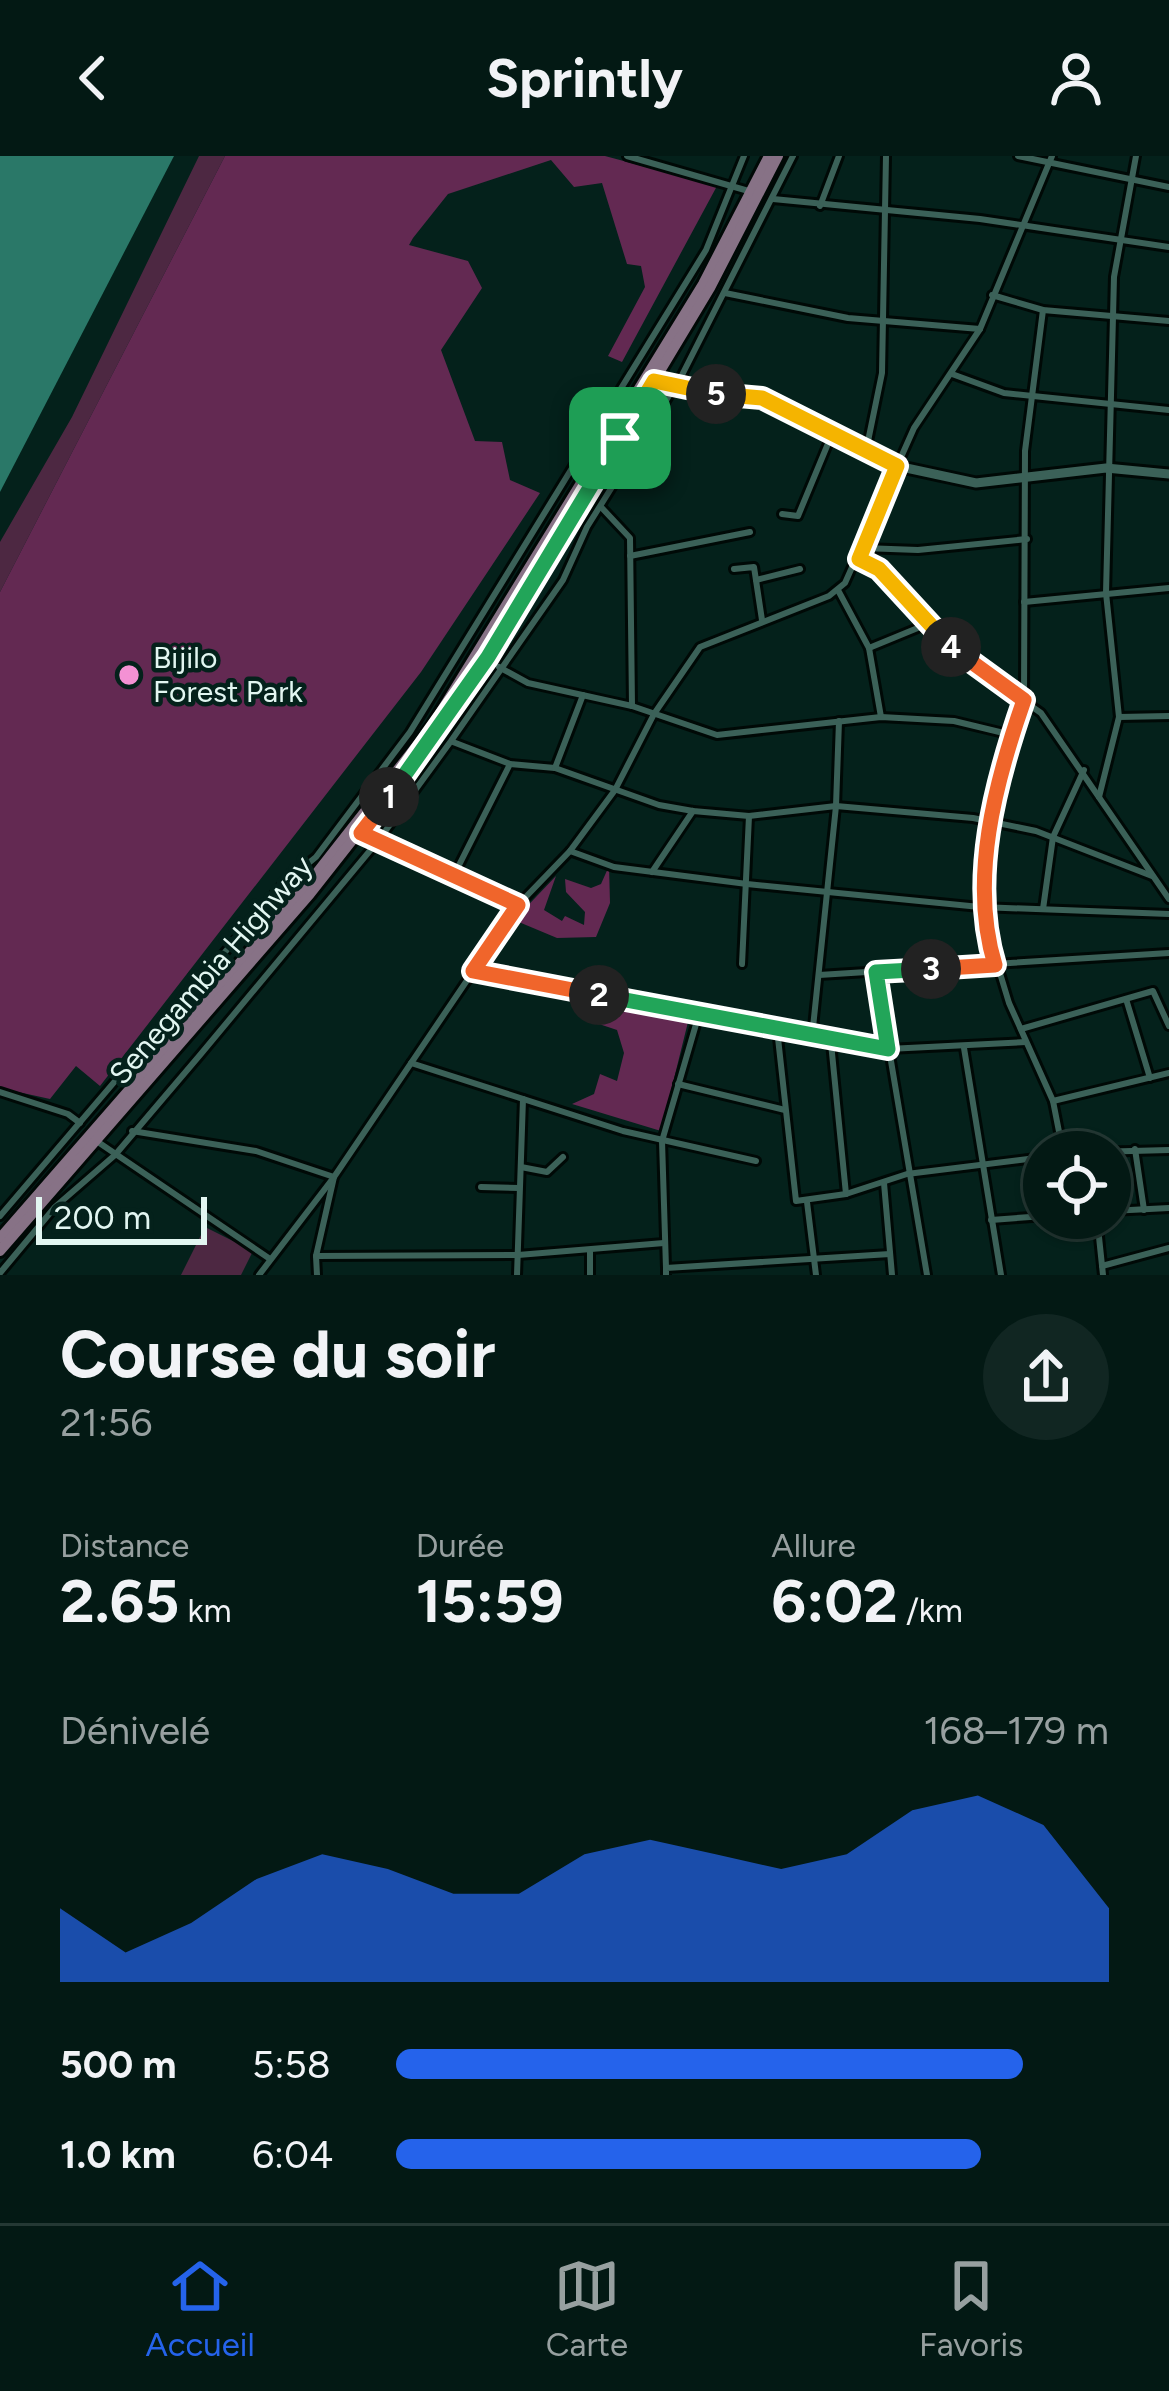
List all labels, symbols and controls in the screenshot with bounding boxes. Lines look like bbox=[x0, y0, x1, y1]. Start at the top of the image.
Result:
icon: back bbox=[60, 45, 126, 111]
icon: person bbox=[1043, 45, 1109, 111]
text: Sprintly bbox=[486, 46, 683, 111]
pin: 5 bbox=[686, 364, 746, 424]
text: 5 bbox=[706, 374, 726, 413]
pin bbox=[569, 387, 671, 489]
icon: arrive bbox=[587, 405, 653, 471]
pin: 4 bbox=[921, 617, 981, 677]
text: 4 bbox=[941, 627, 961, 666]
place label: Bijilo Forest Park bbox=[153, 639, 303, 710]
marker: Bijilo Forest Park bbox=[116, 662, 142, 688]
pin: 1 bbox=[359, 767, 419, 827]
text: 1 bbox=[382, 777, 396, 816]
street label: Senegambia Highway bbox=[101, 847, 320, 1092]
pin: 3 bbox=[901, 939, 961, 999]
text: 3 bbox=[922, 949, 940, 988]
pin: 2 bbox=[569, 965, 629, 1025]
text: 2 bbox=[589, 975, 609, 1014]
map controls bbox=[1023, 1131, 1131, 1239]
button: locate bbox=[1023, 1131, 1131, 1239]
scale bar bbox=[36, 1191, 207, 1244]
text: 200 m bbox=[54, 1198, 151, 1237]
text: Course du soir bbox=[60, 1314, 496, 1394]
button: share bbox=[983, 1314, 1109, 1440]
text: 21:56 bbox=[60, 1399, 152, 1446]
text: Distance bbox=[60, 1526, 189, 1565]
text: Durée bbox=[416, 1526, 504, 1565]
text: Allure bbox=[771, 1526, 856, 1565]
text: 2.65 bbox=[60, 1565, 179, 1637]
text: 15:59 bbox=[416, 1565, 564, 1637]
text: 6:02 bbox=[771, 1565, 898, 1637]
text: km bbox=[179, 1591, 232, 1630]
text: /km bbox=[898, 1591, 963, 1630]
text: Dénivelé bbox=[60, 1707, 210, 1754]
text: 168–179 m bbox=[923, 1707, 1109, 1754]
text: 500 m bbox=[60, 2041, 177, 2088]
text: 5:58 bbox=[252, 2041, 331, 2088]
text: 1.0 km bbox=[60, 2131, 176, 2178]
text: 6:04 bbox=[252, 2131, 333, 2178]
tab: Accueil bbox=[146, 2253, 255, 2364]
tab: Carte bbox=[546, 2253, 628, 2364]
tab: Favoris bbox=[919, 2253, 1023, 2364]

